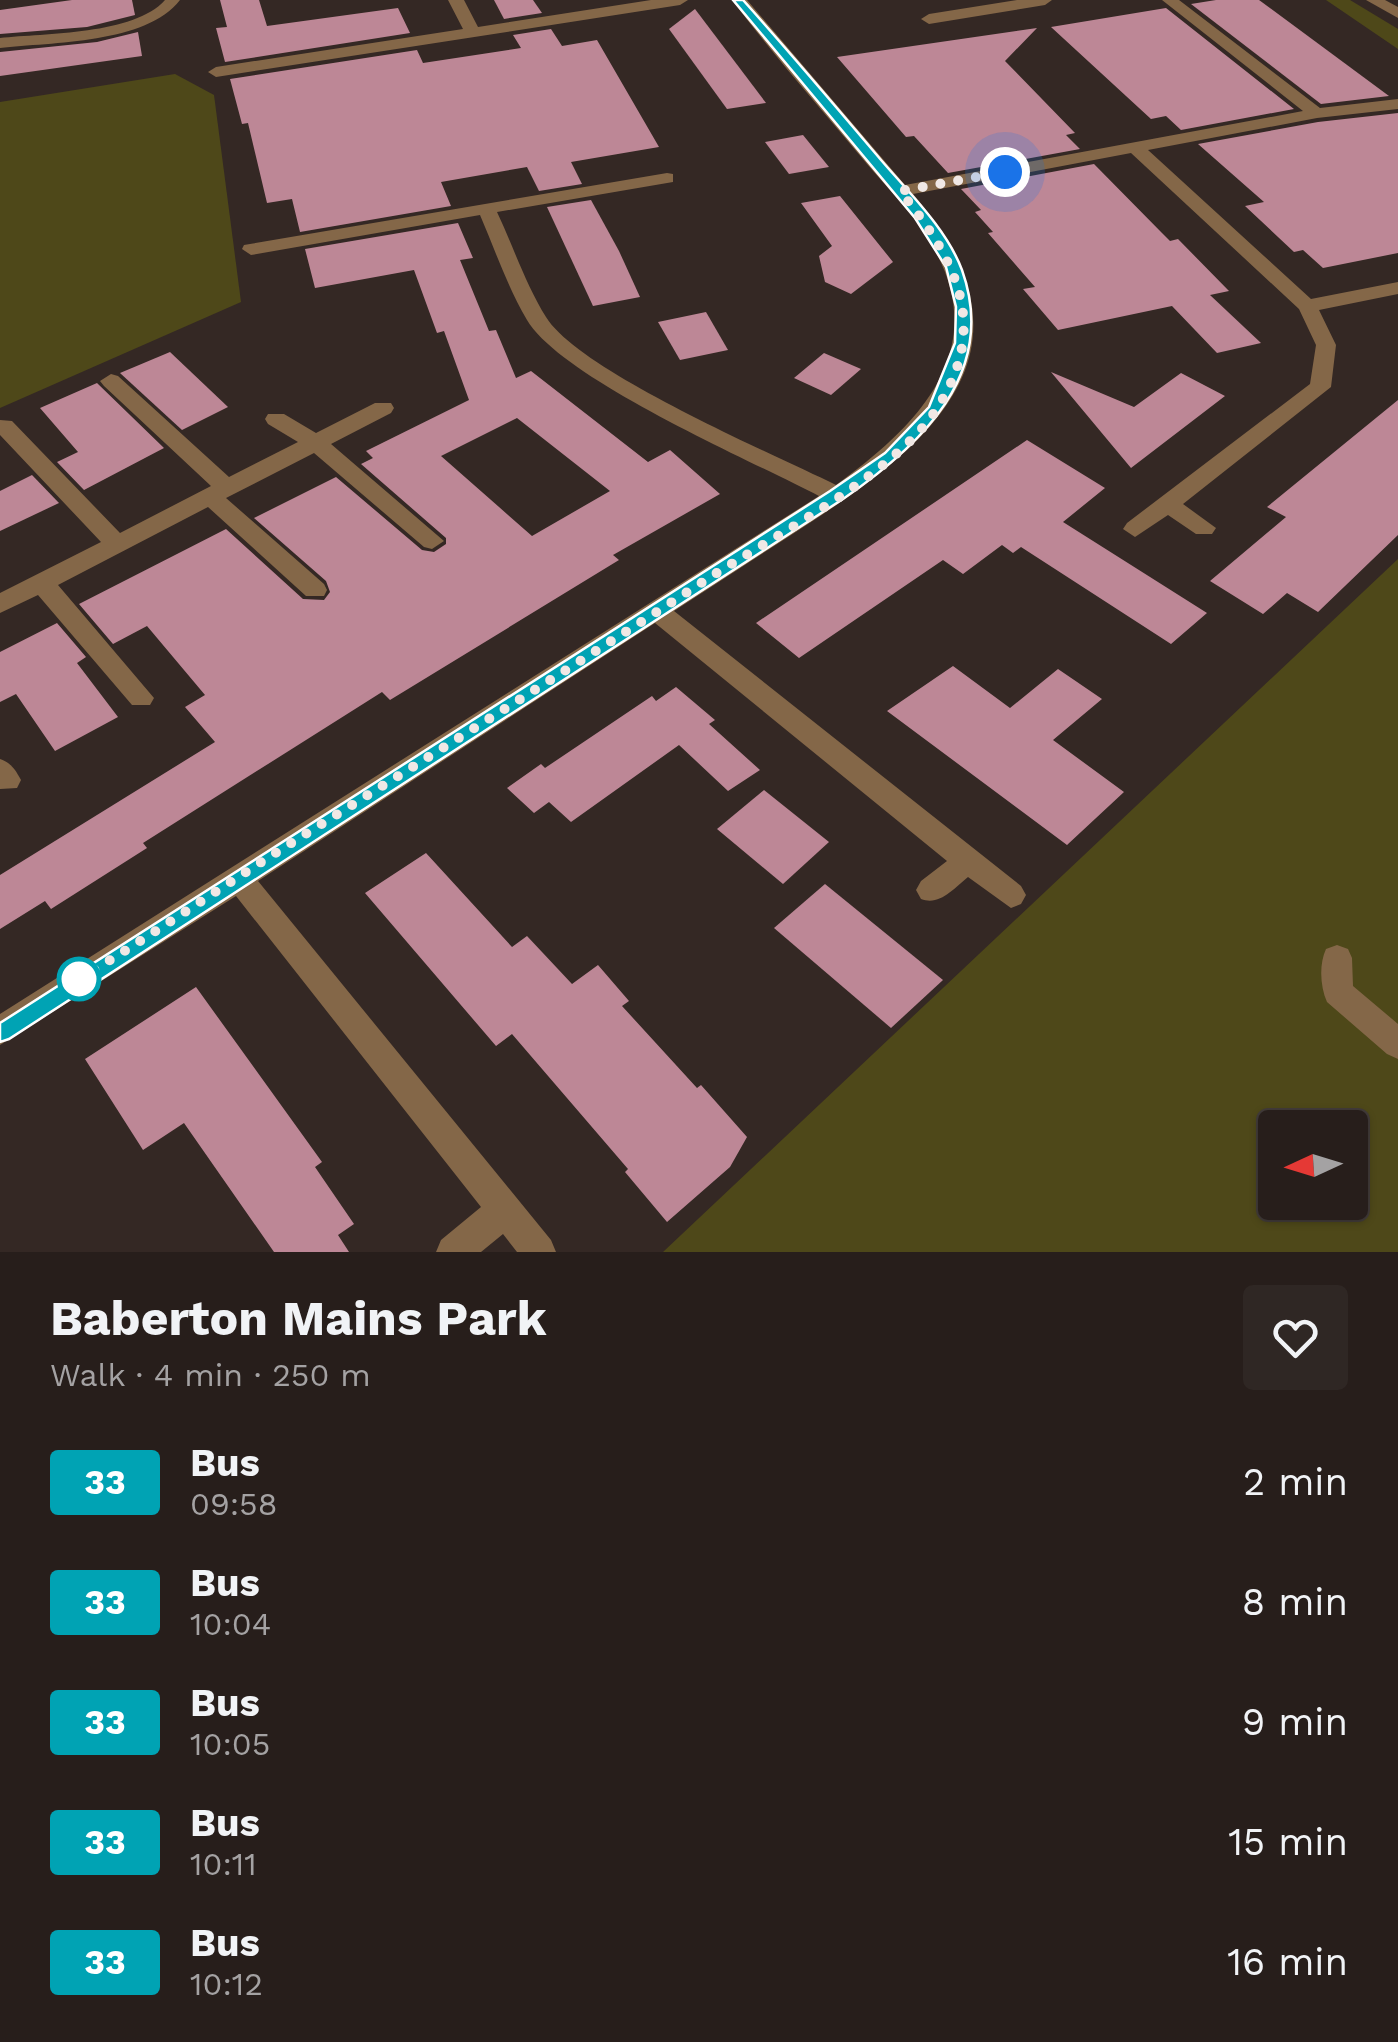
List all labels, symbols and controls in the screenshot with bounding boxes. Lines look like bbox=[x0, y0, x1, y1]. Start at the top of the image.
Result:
your location bbox=[980, 147, 1030, 197]
unlabelled marker bbox=[58, 958, 100, 1000]
north arrow bbox=[1258, 1110, 1368, 1220]
map controls bbox=[1258, 1110, 1368, 1220]
button: heart bbox=[1243, 1285, 1348, 1390]
text: Baberton Mains Park bbox=[50, 1290, 547, 1347]
text: Walk · 4 min · 250 m bbox=[50, 1356, 371, 1394]
text: Bus bbox=[190, 1441, 260, 1485]
text: 2 min bbox=[1243, 1460, 1348, 1504]
text: 33 bbox=[84, 1461, 126, 1503]
text: 09:58 bbox=[190, 1485, 277, 1523]
text: Bus bbox=[190, 1561, 260, 1605]
text: 8 min bbox=[1242, 1580, 1348, 1624]
text: 33 bbox=[84, 1581, 126, 1623]
text: 10:04 bbox=[190, 1605, 271, 1643]
text: Bus bbox=[190, 1681, 260, 1725]
text: 9 min bbox=[1242, 1700, 1348, 1744]
text: 33 bbox=[84, 1701, 126, 1743]
text: 10:05 bbox=[190, 1725, 270, 1763]
text: Bus bbox=[190, 1801, 260, 1845]
text: 15 min bbox=[1228, 1820, 1348, 1864]
text: 33 bbox=[84, 1821, 126, 1863]
text: 10:11 bbox=[190, 1845, 257, 1883]
text: Bus bbox=[190, 1921, 260, 1965]
text: 16 min bbox=[1227, 1940, 1348, 1984]
text: 33 bbox=[84, 1941, 126, 1983]
text: 10:12 bbox=[190, 1965, 263, 2003]

